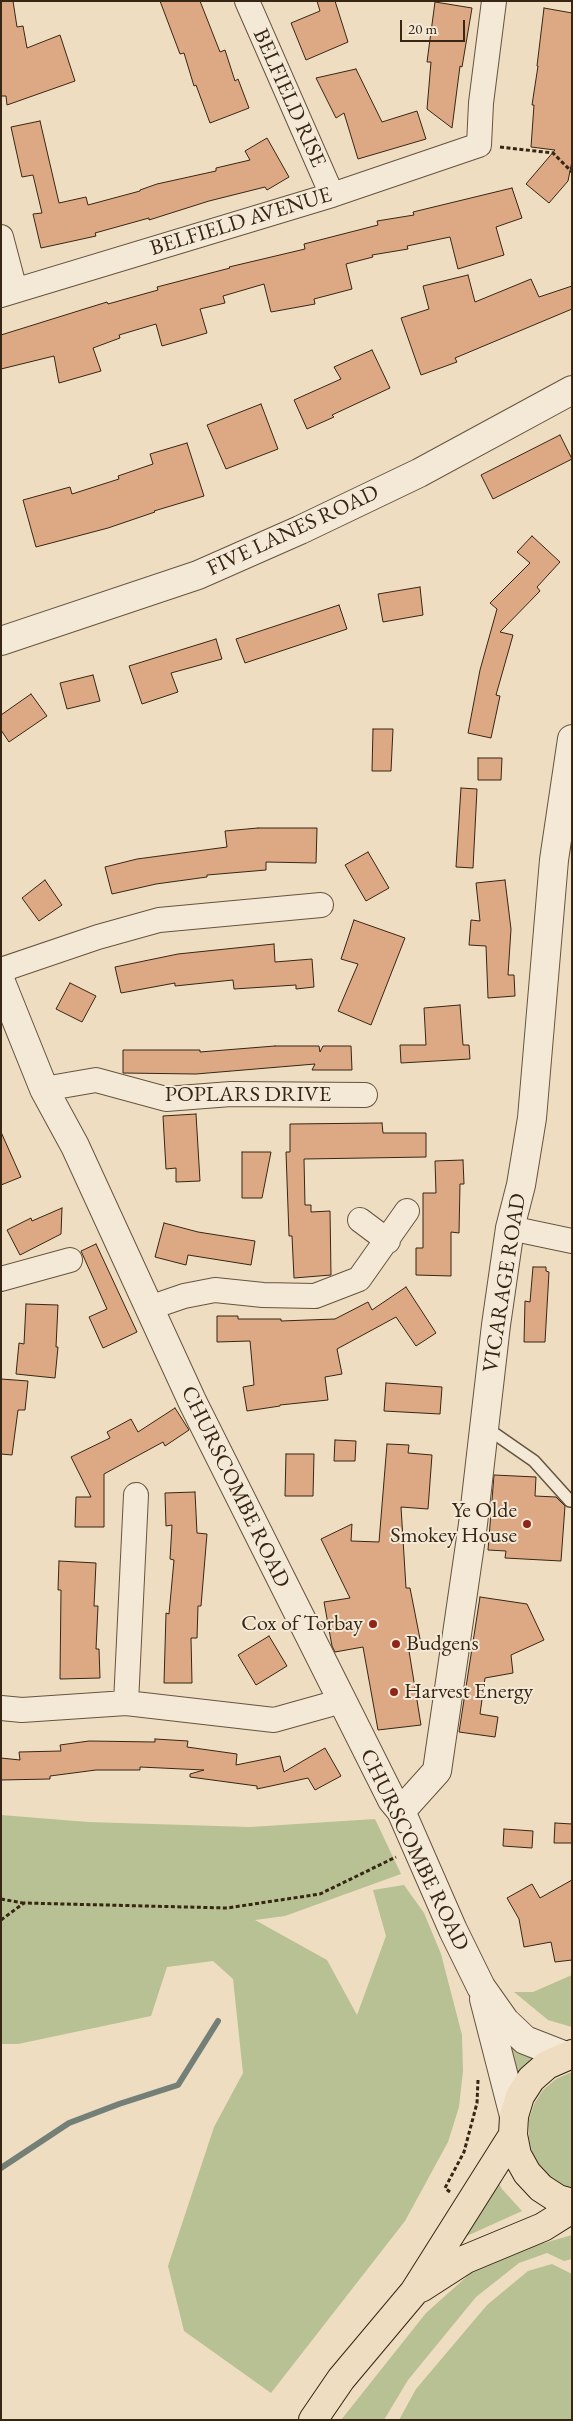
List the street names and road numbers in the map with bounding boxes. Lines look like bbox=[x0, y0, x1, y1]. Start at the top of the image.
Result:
street label: BELFIELD RISE bbox=[247, 25, 331, 171]
street label: BELFIELD AVENUE bbox=[147, 182, 335, 262]
street label: FIVE LANES ROAD bbox=[203, 480, 383, 582]
street label: POPLARS DRIVE bbox=[165, 1082, 331, 1108]
street label: VICARAGE ROAD bbox=[478, 1192, 532, 1374]
street label: CHURSCOMBE ROAD bbox=[175, 1382, 295, 1592]
street label: CHURSCOMBE ROAD bbox=[354, 1745, 474, 1955]

